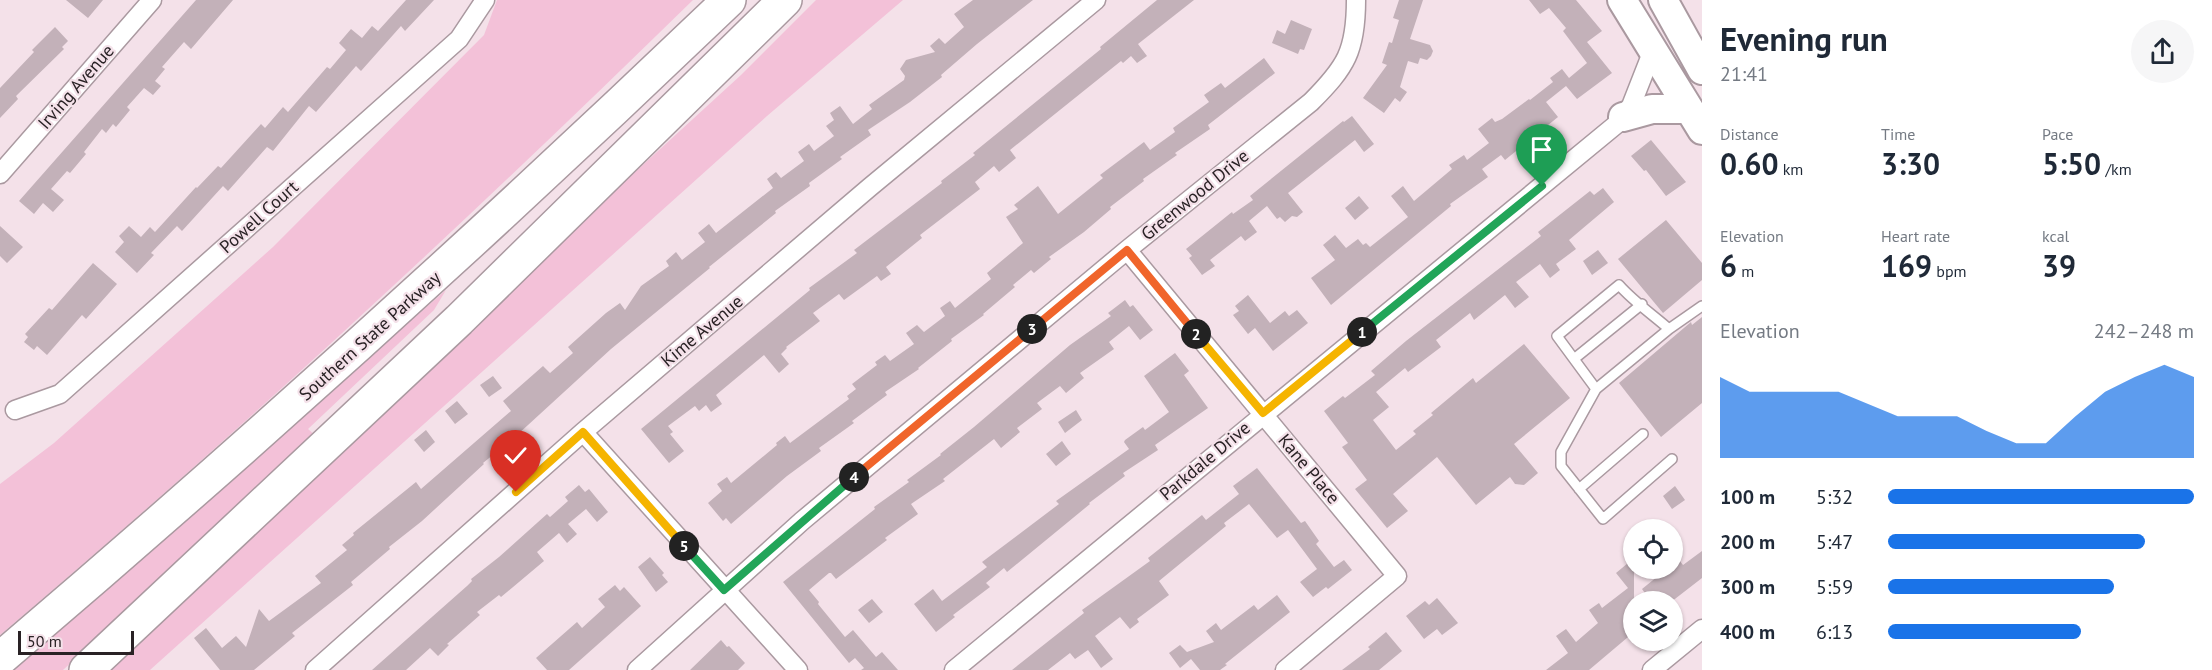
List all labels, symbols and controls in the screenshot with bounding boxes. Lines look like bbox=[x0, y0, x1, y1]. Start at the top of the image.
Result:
text: Evening run bbox=[1720, 17, 1888, 60]
button: share bbox=[2131, 20, 2194, 83]
street label: Irving Avenue bbox=[33, 40, 119, 134]
text: 21:41 bbox=[1720, 61, 1768, 87]
pin bbox=[1516, 124, 1567, 186]
text: Distance bbox=[1720, 124, 1779, 144]
text: Time bbox=[1881, 124, 1915, 144]
text: Pace bbox=[2042, 124, 2073, 144]
icon: arrive bbox=[1525, 133, 1558, 166]
street label: Greenwood Drive bbox=[1136, 144, 1253, 245]
text: 0.60 bbox=[1720, 144, 1778, 183]
text: 3:30 bbox=[1881, 144, 1940, 183]
text: 5:50 bbox=[2042, 144, 2101, 183]
text: km bbox=[1778, 159, 1803, 179]
text: /km bbox=[2101, 159, 2132, 179]
street label: Powell Court bbox=[215, 175, 303, 258]
text: Elevation bbox=[1720, 226, 1784, 246]
text: Heart rate bbox=[1881, 226, 1950, 246]
text: kcal bbox=[2042, 226, 2069, 246]
text: 6 bbox=[1720, 246, 1737, 285]
text: 169 bbox=[1881, 246, 1932, 285]
text: 39 bbox=[2042, 246, 2076, 285]
text: m bbox=[1737, 261, 1754, 281]
text: bpm bbox=[1932, 261, 1967, 281]
street label: Southern State Parkway bbox=[294, 265, 446, 405]
street label: Kime Avenue bbox=[656, 290, 747, 372]
pin: 3 bbox=[1017, 314, 1047, 344]
pin: 1 bbox=[1347, 317, 1377, 347]
text: Elevation bbox=[1720, 318, 1800, 344]
text: 242–248 m bbox=[2094, 318, 2194, 344]
text: 3 bbox=[1027, 319, 1037, 339]
pin: 2 bbox=[1181, 319, 1211, 349]
text: 1 bbox=[1357, 322, 1367, 342]
text: 2 bbox=[1191, 324, 1201, 344]
street label: Parkdale Drive bbox=[1155, 416, 1255, 505]
street label: Kane Place bbox=[1273, 429, 1345, 508]
pin bbox=[490, 430, 541, 492]
icon: check bbox=[499, 439, 532, 472]
pin: 4 bbox=[839, 462, 869, 492]
text: 4 bbox=[849, 467, 859, 487]
text: 100 m bbox=[1720, 484, 1775, 510]
text: 5:32 bbox=[1816, 484, 1853, 510]
map controls bbox=[1623, 519, 1683, 651]
button: locate bbox=[1623, 519, 1683, 579]
text: 200 m bbox=[1720, 529, 1775, 555]
text: 5:47 bbox=[1816, 529, 1853, 555]
pin: 5 bbox=[669, 531, 699, 561]
text: 5 bbox=[679, 536, 689, 556]
text: 300 m bbox=[1720, 574, 1775, 600]
text: 5:59 bbox=[1816, 574, 1853, 600]
button: layers bbox=[1623, 591, 1683, 651]
text: 400 m bbox=[1720, 619, 1775, 645]
text: 6:13 bbox=[1816, 619, 1853, 645]
scale bar bbox=[18, 628, 134, 656]
text: 50 m bbox=[27, 631, 62, 651]

